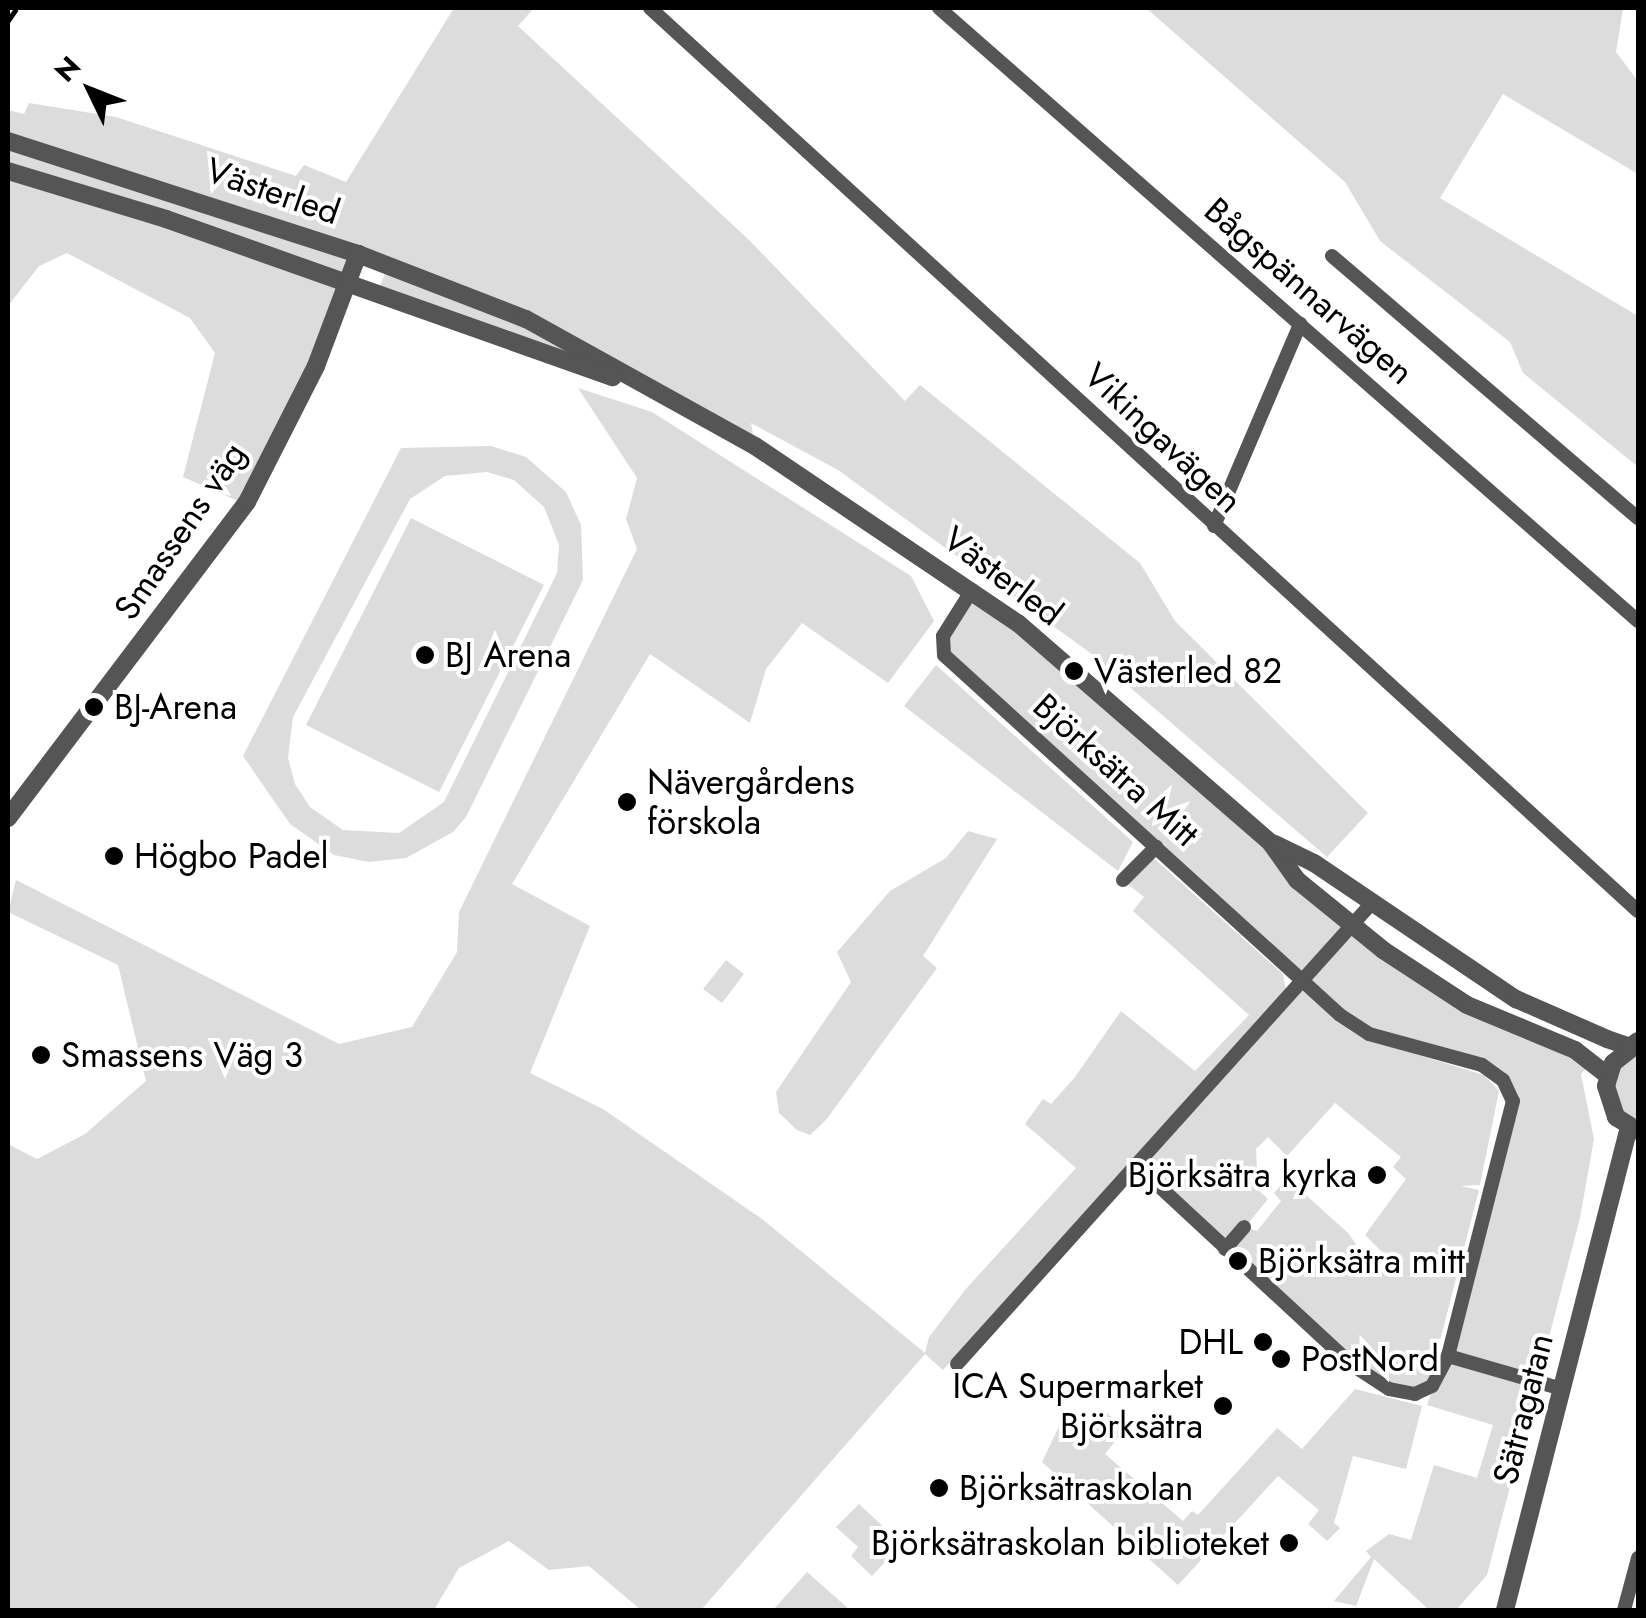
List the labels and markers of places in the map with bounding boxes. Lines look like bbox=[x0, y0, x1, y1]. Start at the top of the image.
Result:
place label: BJ Arena bbox=[445, 634, 571, 676]
marker: BJ Arena bbox=[414, 644, 436, 666]
place label: Västerled 82 bbox=[1094, 650, 1282, 692]
marker: Västerled 82 bbox=[1063, 660, 1085, 682]
place label: BJ-Arena bbox=[114, 686, 237, 728]
marker: BJ-Arena bbox=[83, 696, 105, 718]
place label: Nävergårdens förskola bbox=[647, 761, 855, 843]
marker: Nävergårdens förskola bbox=[616, 791, 638, 813]
place label: Högbo Padel bbox=[134, 835, 329, 877]
marker: Högbo Padel bbox=[103, 845, 125, 867]
place label: Smassens Väg 3 bbox=[61, 1034, 303, 1076]
marker: Smassens Väg 3 bbox=[30, 1044, 52, 1066]
place label: Björksätra kyrka bbox=[1128, 1154, 1357, 1196]
marker: Björksätra kyrka bbox=[1366, 1164, 1388, 1186]
place label: Björksätra mitt bbox=[1258, 1240, 1465, 1282]
marker: Björksätra mitt bbox=[1227, 1250, 1249, 1272]
place label: DHL bbox=[1178, 1321, 1243, 1363]
marker: DHL bbox=[1252, 1331, 1274, 1353]
place label: PostNord bbox=[1301, 1338, 1439, 1380]
marker: PostNord bbox=[1270, 1348, 1292, 1370]
place label: ICA Supermarket Björksätra bbox=[952, 1365, 1203, 1447]
marker: ICA Supermarket Björksätra bbox=[1212, 1395, 1234, 1417]
place label: Björksätraskolan bbox=[959, 1467, 1193, 1509]
marker: Björksätraskolan bbox=[928, 1477, 950, 1499]
place label: Björksätraskolan biblioteket bbox=[871, 1522, 1269, 1564]
marker: Björksätraskolan biblioteket bbox=[1278, 1532, 1300, 1554]

